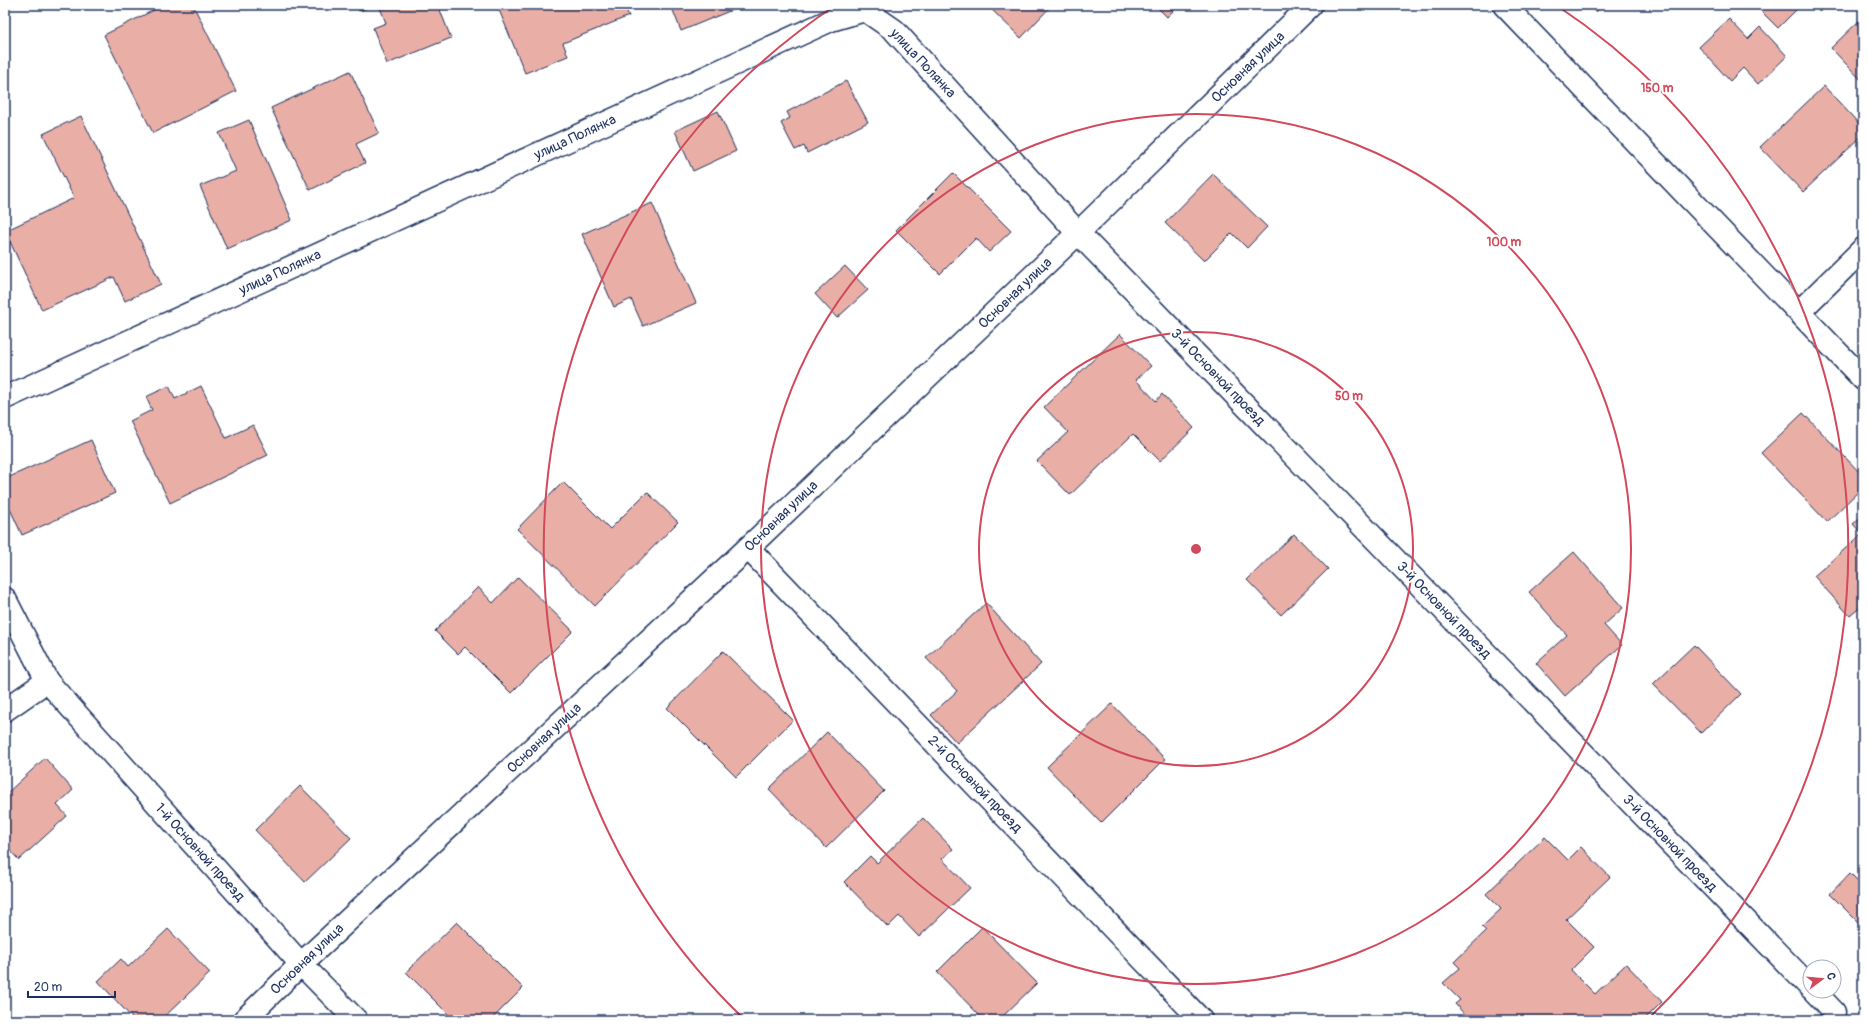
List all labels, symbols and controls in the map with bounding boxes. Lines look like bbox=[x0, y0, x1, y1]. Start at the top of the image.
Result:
street label: улица Полянка bbox=[886, 24, 959, 101]
street label: Основная улица bbox=[1208, 28, 1288, 106]
text: 150 m bbox=[1641, 81, 1674, 96]
street label: улица Полянка bbox=[530, 111, 619, 164]
text: 100 m bbox=[1487, 235, 1522, 250]
street label: улица Полянка bbox=[235, 246, 324, 299]
street label: Основная улица bbox=[975, 254, 1055, 332]
street label: 3-й Основной проезд bbox=[1167, 325, 1269, 430]
text: 50 m bbox=[1335, 389, 1363, 404]
street label: Основная улица bbox=[741, 477, 821, 555]
centre of rings bbox=[1189, 542, 1203, 556]
street label: 3-й Основной проезд bbox=[1393, 558, 1495, 663]
street label: Основная улица bbox=[503, 699, 585, 777]
street label: 2-й Основной проезд bbox=[924, 732, 1026, 837]
street label: 3-й Основной проезд bbox=[1619, 791, 1721, 896]
street label: 1-й Основной проезд bbox=[151, 799, 249, 905]
street label: Основная улица bbox=[267, 920, 347, 998]
north arrow bbox=[1802, 959, 1842, 999]
text: С bbox=[1824, 971, 1838, 982]
scale bar bbox=[28, 973, 115, 999]
text: 20 m bbox=[34, 980, 63, 995]

